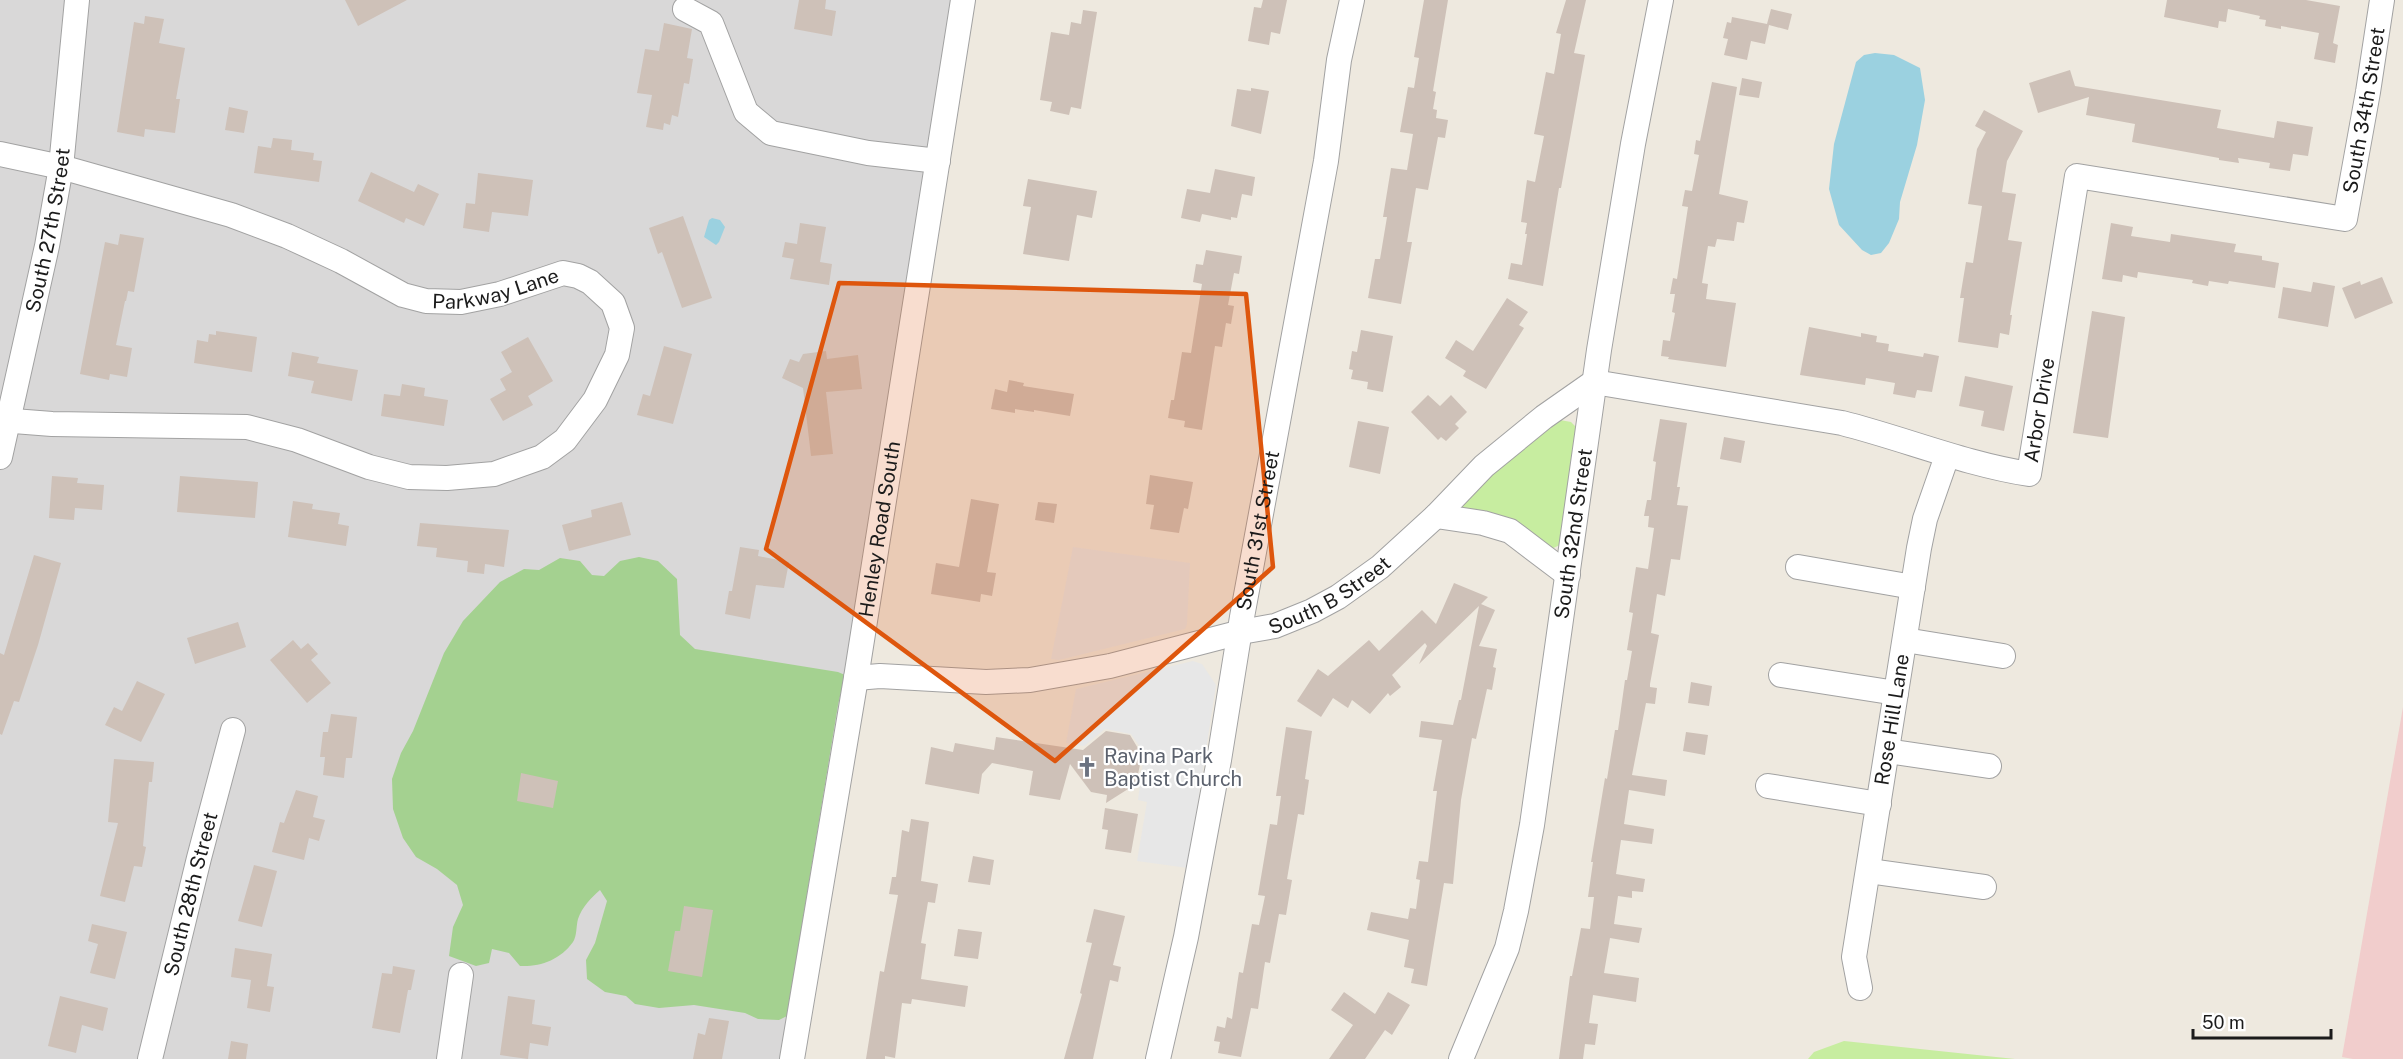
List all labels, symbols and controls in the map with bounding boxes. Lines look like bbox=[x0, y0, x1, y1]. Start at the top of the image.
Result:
street label: South 34th Street bbox=[2338, 25, 2390, 195]
street label: South 27th Street bbox=[21, 147, 75, 315]
street label: Parkway Lane bbox=[432, 263, 562, 314]
street label: Arbor Drive bbox=[2019, 356, 2060, 464]
street label: Henley Road South bbox=[854, 439, 905, 619]
street label: South 32nd Street bbox=[1549, 447, 1597, 620]
street label: South 31st Street bbox=[1231, 449, 1284, 612]
street label: South B Street bbox=[1265, 551, 1396, 639]
street label: Rose Hill Lane bbox=[1869, 652, 1914, 787]
place label: Ravina Park Baptist Church bbox=[1104, 744, 1242, 791]
church icon: Ravina Park Baptist Church bbox=[1075, 755, 1099, 779]
street label: South 28th Street bbox=[159, 809, 223, 978]
scale bar bbox=[2193, 1002, 2331, 1040]
text: 50 m bbox=[2202, 1012, 2245, 1033]

